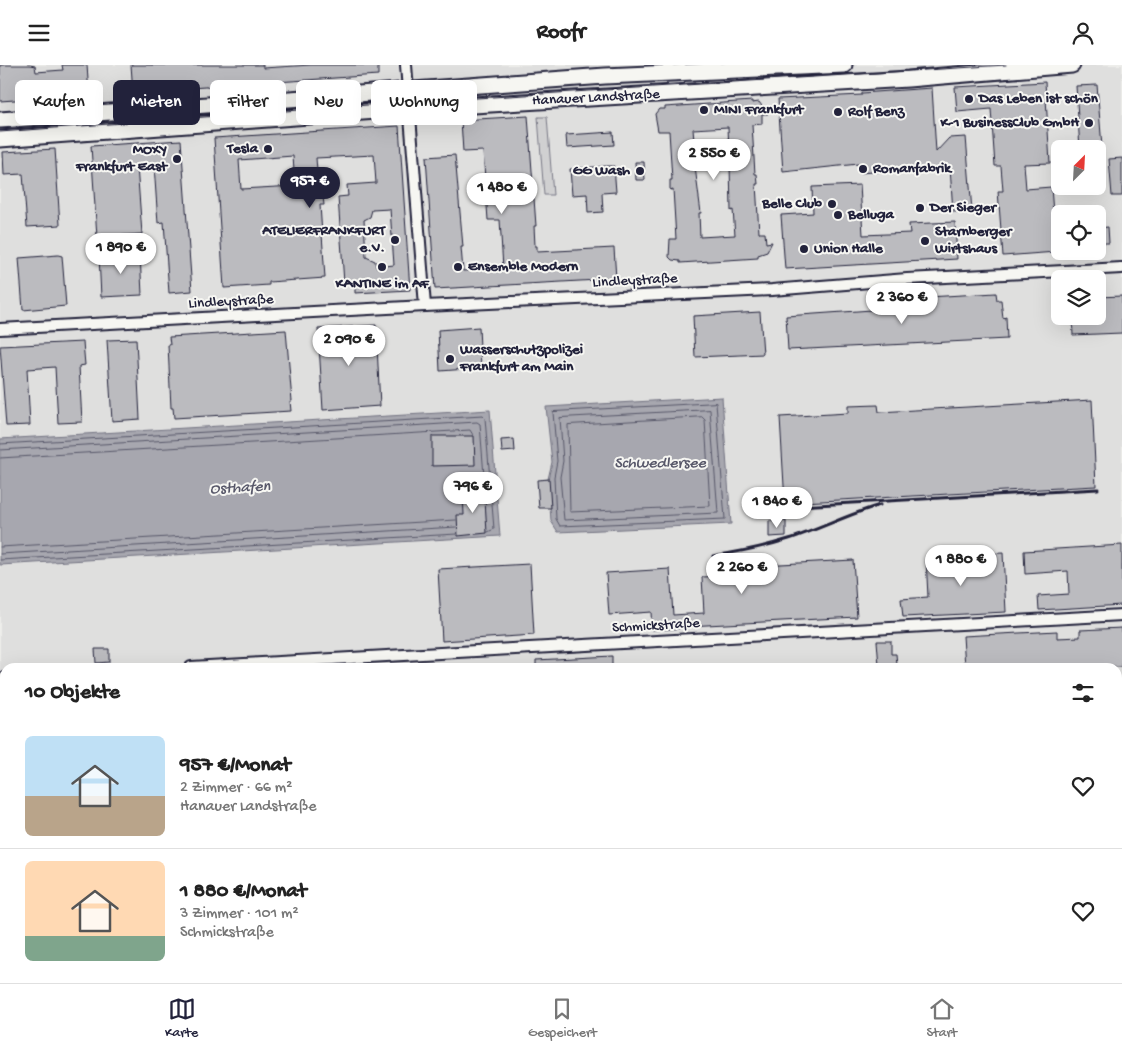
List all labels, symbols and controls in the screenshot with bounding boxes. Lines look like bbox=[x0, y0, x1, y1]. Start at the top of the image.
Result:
icon: menu bbox=[25, 19, 53, 47]
icon: person bbox=[1069, 19, 1097, 47]
text: Roofr bbox=[537, 20, 585, 46]
chip: Kaufen bbox=[15, 80, 103, 125]
chip: Mieten bbox=[113, 80, 200, 125]
chip: Filter bbox=[210, 80, 286, 125]
chip: Neu bbox=[296, 80, 361, 125]
chip: Wohnung bbox=[371, 80, 477, 125]
street label: Hanauer Landstraße bbox=[532, 86, 661, 110]
place label: Das Leben ist schön bbox=[977, 90, 1099, 108]
marker: Das Leben ist schön bbox=[963, 93, 975, 105]
place label: MINI Frankfurt bbox=[714, 101, 805, 119]
place label: Rolf Benz bbox=[847, 103, 906, 121]
marker: MINI Frankfurt bbox=[698, 104, 710, 116]
marker: Rolf Benz bbox=[832, 106, 844, 118]
place label: K-1 BusinessClub GmbH bbox=[939, 114, 1079, 132]
marker: K-1 BusinessClub GmbH bbox=[1083, 117, 1095, 129]
pin: 2 550 € bbox=[668, 139, 760, 181]
place label: Tesla bbox=[226, 140, 259, 158]
north arrow bbox=[1051, 140, 1106, 195]
map controls bbox=[1051, 140, 1106, 325]
place label: MOXY Frankfurt East bbox=[75, 141, 169, 176]
marker: Tesla bbox=[262, 143, 274, 155]
text: 2 550 € bbox=[689, 145, 739, 164]
marker: MOXY Frankfurt East bbox=[171, 153, 183, 165]
place label: Romanfabrik bbox=[872, 160, 953, 178]
place label: GG Wash bbox=[573, 162, 630, 180]
marker: Romanfabrik bbox=[857, 163, 869, 175]
marker: GG Wash bbox=[634, 165, 646, 177]
pin: 957 € bbox=[275, 167, 345, 209]
text: 957 € bbox=[291, 173, 329, 192]
pin: 1 480 € bbox=[456, 173, 548, 215]
text: 1 480 € bbox=[478, 179, 526, 198]
place label: Belle Club bbox=[761, 195, 822, 213]
marker: Belle Club bbox=[826, 198, 838, 210]
place label: Der Sieger bbox=[928, 199, 998, 217]
marker: Der Sieger bbox=[914, 202, 926, 214]
button: locate bbox=[1051, 205, 1106, 260]
place label: Belluga bbox=[847, 206, 895, 224]
marker: Belluga bbox=[832, 209, 844, 221]
place label: ATELIERFRANKFURT e.V. bbox=[261, 222, 386, 257]
place label: Starnberger Wirtshaus bbox=[934, 223, 1013, 258]
pin: 1 890 € bbox=[75, 233, 167, 275]
marker: ATELIERFRANKFURT e.V. bbox=[389, 234, 401, 246]
marker: Starnberger Wirtshaus bbox=[919, 235, 931, 247]
text: 1 890 € bbox=[96, 239, 146, 258]
place label: Union Halle bbox=[814, 240, 884, 258]
marker: Union Halle bbox=[798, 243, 810, 255]
place label: Ensemble Modern bbox=[468, 258, 579, 276]
marker: KANTINE im AF bbox=[376, 261, 388, 273]
marker: Ensemble Modern bbox=[452, 261, 464, 273]
street label: Lindleystraße bbox=[592, 270, 678, 292]
button: layers bbox=[1051, 270, 1106, 325]
place label: KANTINE im AF bbox=[335, 275, 430, 293]
pin: 2 360 € bbox=[856, 283, 948, 325]
text: 2 360 € bbox=[877, 289, 927, 308]
street label: Lindleystraße bbox=[188, 291, 274, 313]
pin: 2 090 € bbox=[303, 325, 395, 367]
text: 2 090 € bbox=[323, 331, 375, 350]
place label: Wasserschutzpolizei Frankfurt am Main bbox=[459, 341, 583, 376]
marker: Wasserschutzpolizei Frankfurt am Main bbox=[444, 353, 456, 365]
water label: Schwedlersee bbox=[614, 455, 706, 474]
pin: 796 € bbox=[438, 471, 508, 514]
water label: Osthafen bbox=[209, 478, 271, 500]
text: 796 € bbox=[454, 478, 492, 497]
pin: 1 840 € bbox=[731, 487, 823, 529]
text: 1 840 € bbox=[753, 493, 801, 512]
pin: 1 880 € bbox=[915, 545, 1007, 587]
text: 1 880 € bbox=[936, 551, 986, 570]
pin: 2 260 € bbox=[696, 553, 788, 595]
text: 2 260 € bbox=[717, 559, 767, 578]
street label: Schmickstraße bbox=[612, 615, 701, 637]
icon: filters bbox=[1069, 679, 1097, 707]
text: 10 Objekte bbox=[25, 681, 120, 706]
text: 957 €/Monat bbox=[180, 754, 291, 779]
icon: home bbox=[65, 756, 125, 816]
icon: heart bbox=[1069, 772, 1097, 800]
text: 2 Zimmer · 66 m² bbox=[180, 779, 292, 798]
text: Hanauer Landstraße bbox=[180, 798, 316, 817]
text: 1 880 €/Monat bbox=[180, 880, 307, 905]
icon: home bbox=[65, 881, 125, 941]
icon: heart bbox=[1069, 897, 1097, 925]
text: 3 Zimmer · 101 m² bbox=[180, 905, 299, 924]
text: Schmickstraße bbox=[180, 924, 274, 943]
tab: Karte bbox=[165, 995, 198, 1042]
tab: Gespeichert bbox=[528, 995, 597, 1042]
tab: Start bbox=[926, 995, 957, 1042]

